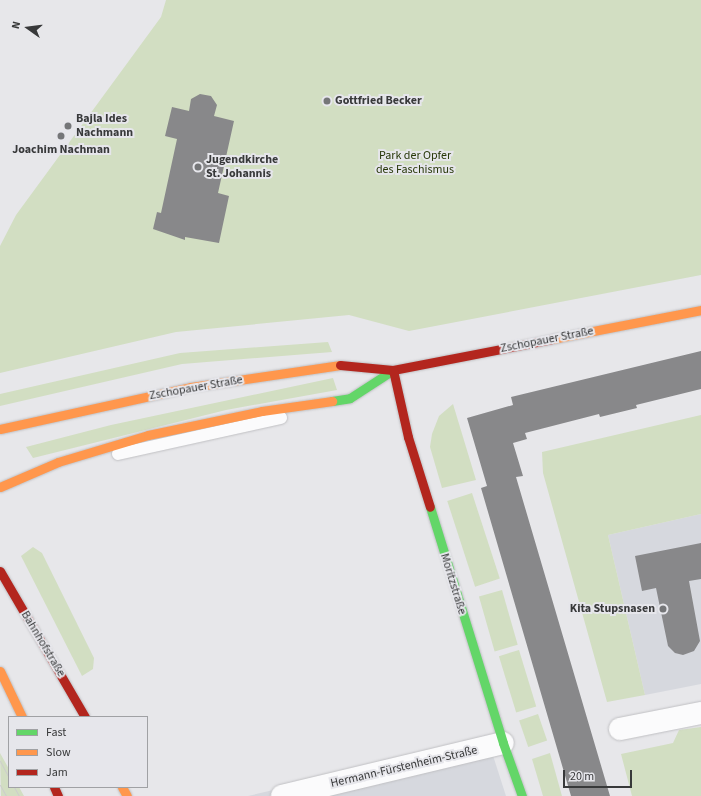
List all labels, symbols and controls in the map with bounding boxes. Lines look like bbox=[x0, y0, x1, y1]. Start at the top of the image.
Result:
north arrow bbox=[8, 8, 48, 48]
text: N bbox=[8, 20, 24, 30]
place label: Gottfried Becker bbox=[335, 94, 422, 108]
marker: Gottfried Becker bbox=[322, 96, 332, 106]
place label: Bajla Ides Nachmann bbox=[76, 112, 133, 140]
marker: Bajla Ides Nachmann bbox=[63, 121, 73, 131]
marker: Joachim Nachman bbox=[56, 131, 66, 141]
place label: Joachim Nachman bbox=[12, 143, 110, 157]
park label: Park der Opfer des Faschismus bbox=[376, 149, 454, 177]
place label: Jugendkirche St. Johannis bbox=[206, 153, 278, 181]
marker: Jugendkirche St. Johannis bbox=[193, 162, 203, 172]
street label: Zschopauer Straße bbox=[499, 324, 595, 356]
street label: Zschopauer Straße bbox=[148, 373, 244, 403]
street label: Moritzstraße bbox=[437, 552, 469, 616]
place label: Kita Stupsnasen bbox=[570, 602, 655, 616]
marker: Kita Stupsnasen bbox=[658, 604, 668, 614]
street label: Bahnhofstraße bbox=[18, 608, 68, 680]
legend bbox=[8, 716, 148, 788]
text: Fast bbox=[46, 724, 66, 741]
street label: Hermann-Fürstenheim-Straße bbox=[329, 743, 479, 791]
text: Slow bbox=[46, 744, 71, 761]
scale bar bbox=[565, 762, 634, 788]
text: Jam bbox=[46, 764, 68, 781]
text: 20 m bbox=[570, 768, 594, 785]

